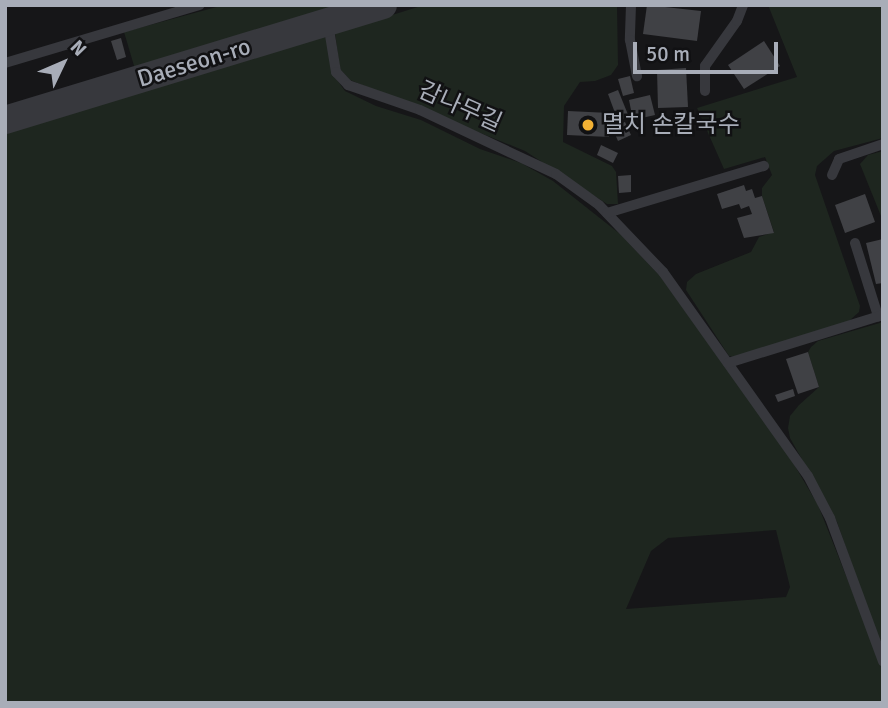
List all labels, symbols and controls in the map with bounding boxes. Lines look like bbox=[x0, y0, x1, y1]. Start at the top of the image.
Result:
north arrow bbox=[28, 28, 98, 98]
scale bar bbox=[636, 28, 781, 72]
street label: Daeseon-ro bbox=[134, 32, 254, 94]
text: N bbox=[65, 35, 91, 62]
text: 50 m bbox=[646, 41, 690, 67]
street label: 감나무길 bbox=[414, 76, 506, 138]
place label: 멸치 손칼국수 bbox=[602, 111, 740, 139]
marker: 멸치 손칼국수 bbox=[580, 117, 596, 133]

